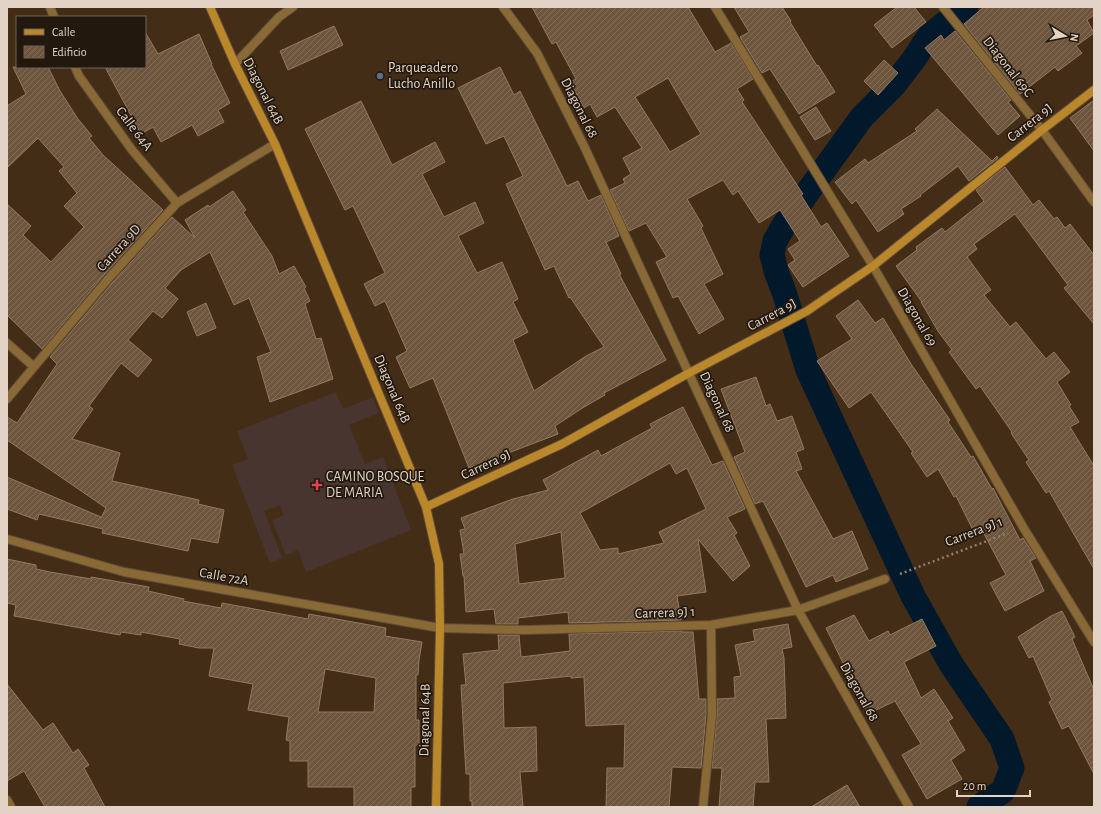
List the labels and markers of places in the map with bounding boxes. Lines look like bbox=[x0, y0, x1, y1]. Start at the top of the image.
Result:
place label: Parqueadero Lucho Anillo bbox=[388, 61, 458, 91]
marker: Parqueadero Lucho Anillo bbox=[375, 71, 385, 81]
place label: CAMINO BOSQUE DE MARIA bbox=[326, 470, 424, 500]
marker: CAMINO BOSQUE DE MARIA bbox=[311, 479, 323, 491]

